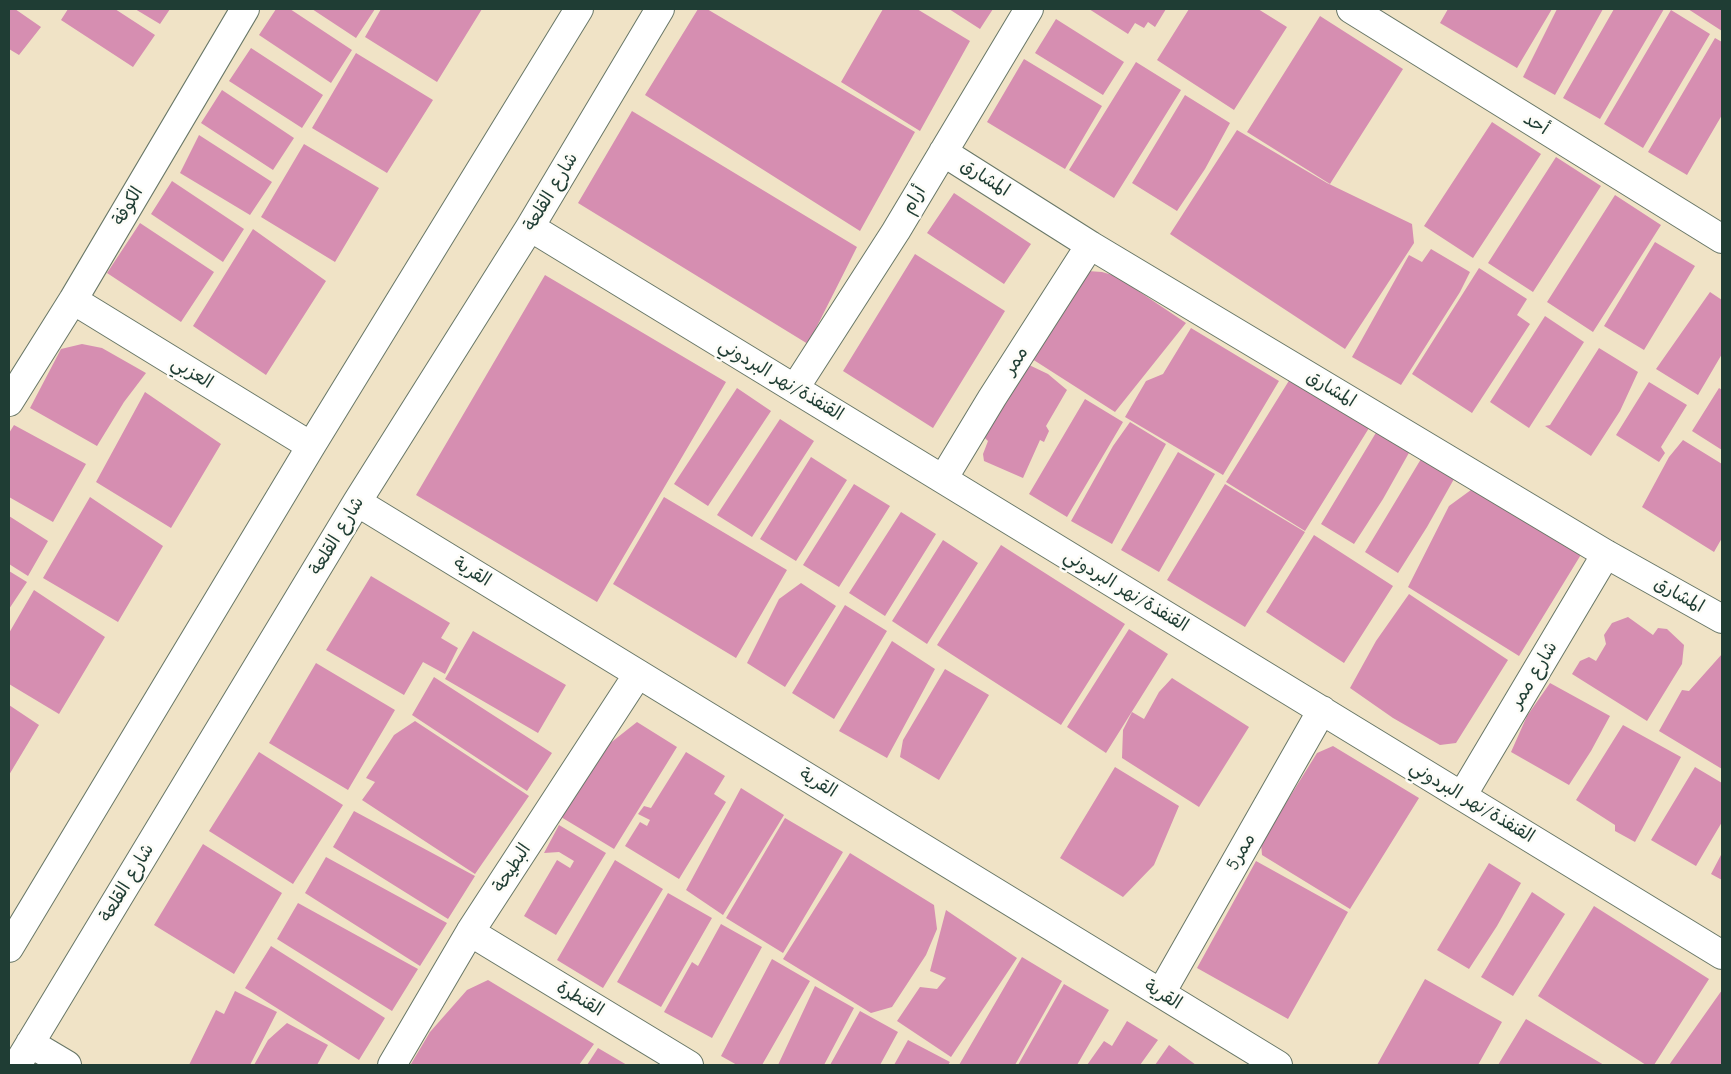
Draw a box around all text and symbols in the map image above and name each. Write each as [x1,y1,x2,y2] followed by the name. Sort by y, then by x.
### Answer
[1519,108,1553,140] street label: أحد
[519,149,583,235] street label: شارع القلعة
[956,155,1014,201] street label: المشارق
[897,182,931,218] street label: أرام
[108,183,148,229] street label: الكوفة
[715,334,847,426] street label: القنفذة/نهر البردوني
[999,343,1033,379] street label: ممر
[167,352,217,394] street label: العزبي
[1302,366,1360,412] street label: المشارق
[305,493,369,579] street label: شارع القلعة
[1060,545,1192,637] street label: القنفذة/نهر البردوني
[449,552,495,592] street label: القرية
[1650,572,1708,618] street label: المشارق
[1506,638,1562,712] street label: شارع ممر
[1406,756,1538,848] street label: القنفذة/نهر البردوني
[795,763,841,803] street label: القرية
[1222,830,1260,874] street label: ممر5
[95,840,159,926] street label: شارع القلعة
[488,840,536,896] street label: البطيحة
[1140,975,1186,1015] street label: القرية
[553,977,607,1021] street label: القنطرة

